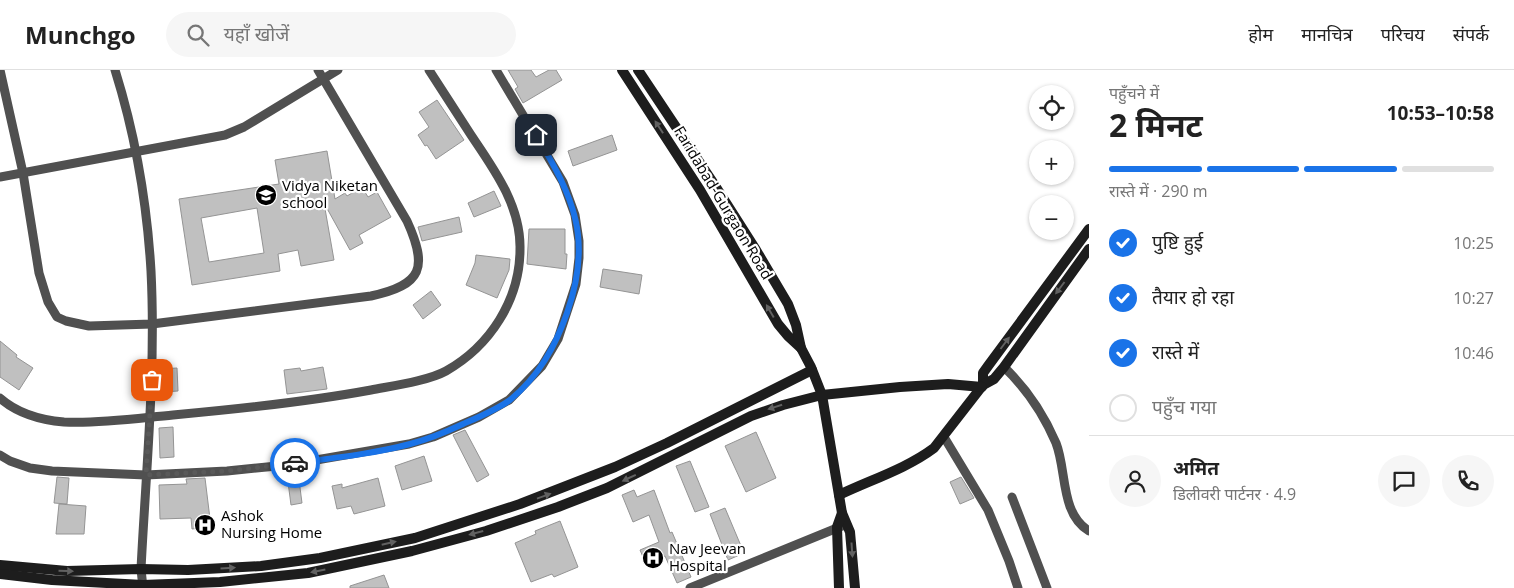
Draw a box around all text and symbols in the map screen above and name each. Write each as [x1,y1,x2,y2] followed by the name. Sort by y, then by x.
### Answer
[166,12,516,57] search box
[25,18,136,51] text: Munchgo
[184,21,212,49] icon: search
[224,21,289,47] text: यहाँ खोजें
[1248,22,1273,46] text: होम
[1301,22,1353,46] text: मानचित्र
[1381,22,1425,46] text: परिचय
[1453,22,1489,46] text: संपर्क
[1109,82,1159,104] text: पहुँचने में
[1029,85,1074,240] map controls
[1029,85,1074,130] button: locate
[1387,100,1494,126] text: 10:53–10:58
[1109,103,1203,146] text: 2 मिनट
[515,114,557,156] pin
[654,120,664,133] one-way arrow
[522,121,550,149] icon: home
[670,122,778,283] street label: Faridabad-Gurgaon Road
[1029,140,1074,185] button: +
[282,175,378,212] place label: Vidya Niketan school
[1109,180,1208,202] text: रास्ते में · 290 m
[254,183,278,207] school or university icon: Vidya Niketan school
[1029,195,1074,240] button: −
[1109,229,1137,257] icon: check
[1152,229,1203,255] text: पुष्टि हुई
[1453,232,1494,254] text: 10:25
[1054,281,1065,294] one-way arrow
[1109,284,1137,312] icon: check
[1152,284,1234,310] text: तैयार हो रहा
[1453,287,1494,309] text: 10:27
[765,304,774,317] one-way arrow
[999,337,1010,350] one-way arrow
[1109,339,1137,367] icon: check
[1152,339,1199,365] text: रास्ते में
[1453,342,1494,364] text: 10:46
[131,359,173,401] pin
[138,366,166,394] icon: bag
[1152,394,1217,420] text: पहुँच गया
[767,403,782,411] one-way arrow
[270,438,320,488] courier
[281,449,309,477] icon: car
[1109,455,1161,507] button: person
[1173,455,1219,481] text: अमित
[1378,455,1430,507] button: chat
[1442,455,1494,507] button: phone
[622,474,636,482] one-way arrow
[1173,483,1296,505] text: डिलीवरी पार्टनर · 4.9
[537,492,552,500] one-way arrow
[221,505,322,542] place label: Ashok Nursing Home
[193,513,217,537] hospital icon: Ashok Nursing Home
[469,530,484,538] one-way arrow
[669,538,746,575] place label: Nav Jeevan Hospital
[381,539,396,547] one-way arrow
[848,542,856,558] one-way arrow
[641,546,665,570] hospital icon: Nav Jeevan Hospital
[221,563,237,571] one-way arrow
[58,567,74,575] one-way arrow
[311,567,326,575] one-way arrow

